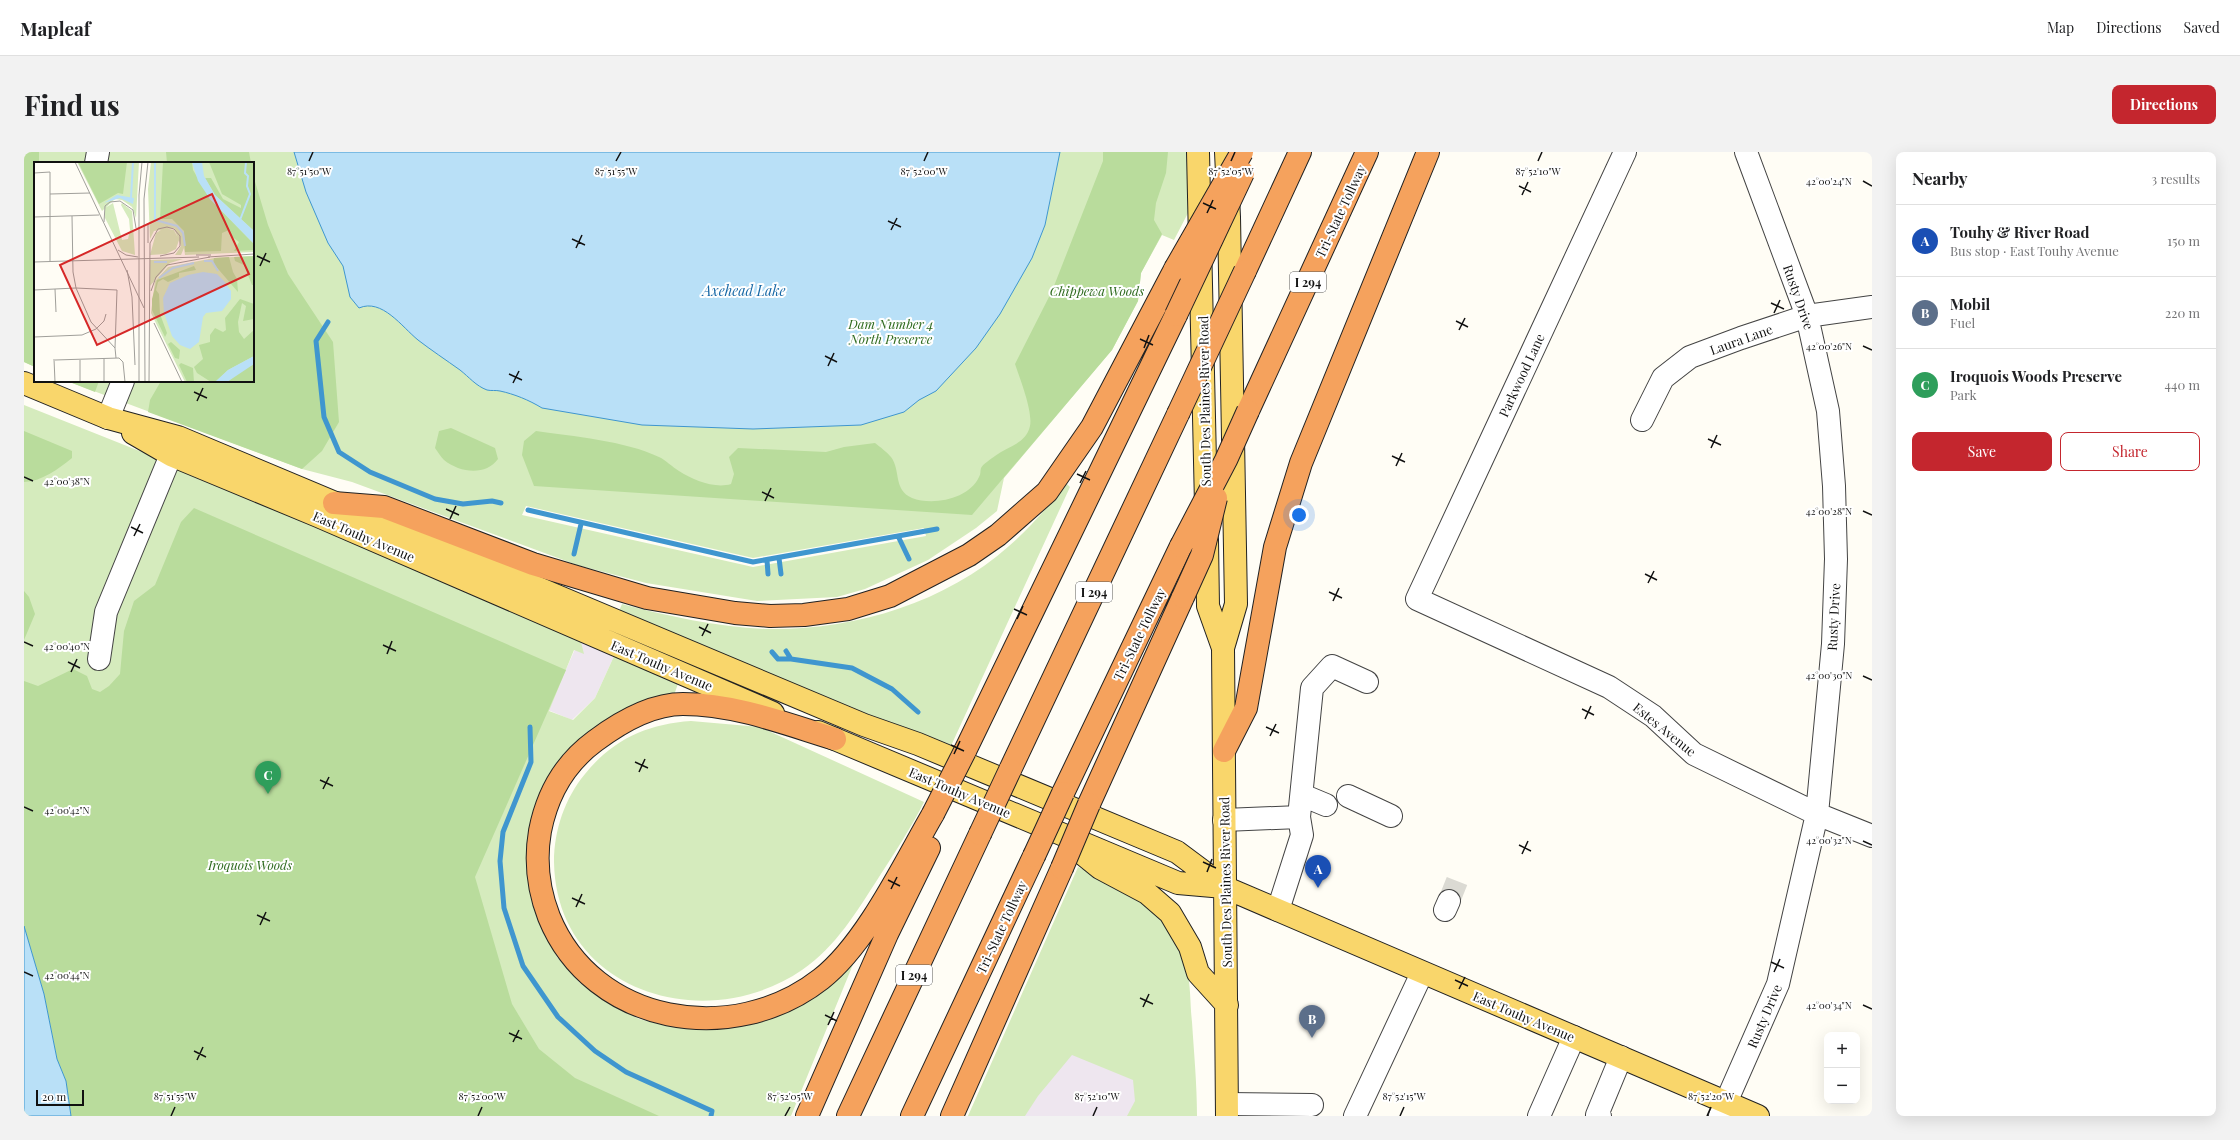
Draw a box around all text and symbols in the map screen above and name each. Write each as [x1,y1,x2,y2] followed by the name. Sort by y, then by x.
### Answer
[20,15,91,41] text: Mapleaf
[2047,18,2074,37] text: Map
[2096,18,2162,37] text: Directions
[2184,18,2220,37] text: Saved
[2112,85,2216,124] button: Directions
[24,86,120,123] text: Find us
[1311,161,1369,260] street label: Tri-State Tollway
[34,162,254,382] inset map
[287,164,332,178] text: 87°51'50"W
[595,164,638,178] text: 87°51'55"W
[900,164,948,178] text: 87°52'00"W
[1208,164,1255,178] text: 87°52'05"W
[1516,164,1561,178] text: 87°52'10"W
[1912,167,1967,189] text: Nearby
[2151,170,2200,187] text: 3 results
[1806,174,1852,188] text: 42°00'24"N
[1950,222,2089,242] text: Touhy & River Road
[1921,232,1929,249] text: A
[2167,232,2200,249] text: 150 m
[1950,242,2119,259] text: Bus stop · East Touhy Avenue
[1780,262,1818,332] street label: Rusty Drive
[1290,272,1326,292] road number: I 294
[701,281,785,300] water label: Axehead Lake
[1050,282,1144,299] park label: Chippewa Woods
[1950,294,1990,314] text: Mobil
[1921,304,1929,321] text: B
[2165,304,2200,321] text: 220 m
[1950,314,1975,331] text: Fuel
[847,315,934,347] park label: Dam Number 4 North Preserve
[1194,315,1214,486] street label: South Des Plaines River Road
[1707,320,1775,358] street label: Laura Lane
[1494,330,1548,419] street label: Parkwood Lane
[1806,339,1852,353] text: 42°00'26"N
[1950,366,2122,386] text: Iroquois Woods Preserve
[1920,376,1930,393] text: C
[2165,376,2200,393] text: 440 m
[1950,386,1977,403] text: Park
[1912,432,2052,471] button: Save
[2060,432,2200,471] button: Share
[44,474,90,488] text: 42°00'38"N
[1806,504,1852,518] text: 42°00'28"N
[1289,505,1309,525] your location
[310,507,418,565] street label: East Touhy Avenue
[1076,582,1112,602] road number: I 294
[1823,582,1843,651] street label: Rusty Drive
[1109,584,1169,683] street label: Tri-State Tollway
[608,636,716,694] street label: East Touhy Avenue
[44,639,90,653] text: 42°00'40"N
[1806,668,1852,682] text: 42°00'30"N
[1630,698,1700,760] street label: Estes Avenue
[255,761,281,794] pin: C
[906,763,1014,821] street label: East Touhy Avenue
[1215,796,1235,967] street label: South Des Plaines River Road
[44,803,90,817] text: 42°00'42"N
[1806,833,1852,847] text: 42°00'32"N
[1305,855,1331,888] pin: A
[207,856,292,873] park label: Iroquois Woods
[972,877,1030,976] street label: Tri-State Tollway
[896,965,932,985] road number: I 294
[44,968,90,982] text: 42°00'44"N
[1743,981,1785,1050] street label: Rusty Drive
[1470,987,1578,1045] street label: East Touhy Avenue
[1806,998,1852,1012] text: 42°00'34"N
[1299,1005,1325,1038] pin: B
[1824,1032,1860,1104] map controls
[1824,1032,1860,1068] button: +
[1824,1068,1860,1104] button: −
[36,1088,84,1107] scale bar
[42,1089,66,1104] text: 20 m
[154,1089,197,1103] text: 87°51'55"W
[458,1089,506,1103] text: 87°52'00"W
[767,1089,814,1103] text: 87°52'05"W
[1075,1089,1120,1103] text: 87°52'10"W
[1382,1089,1426,1103] text: 87°52'15"W
[1688,1089,1735,1103] text: 87°52'20"W

